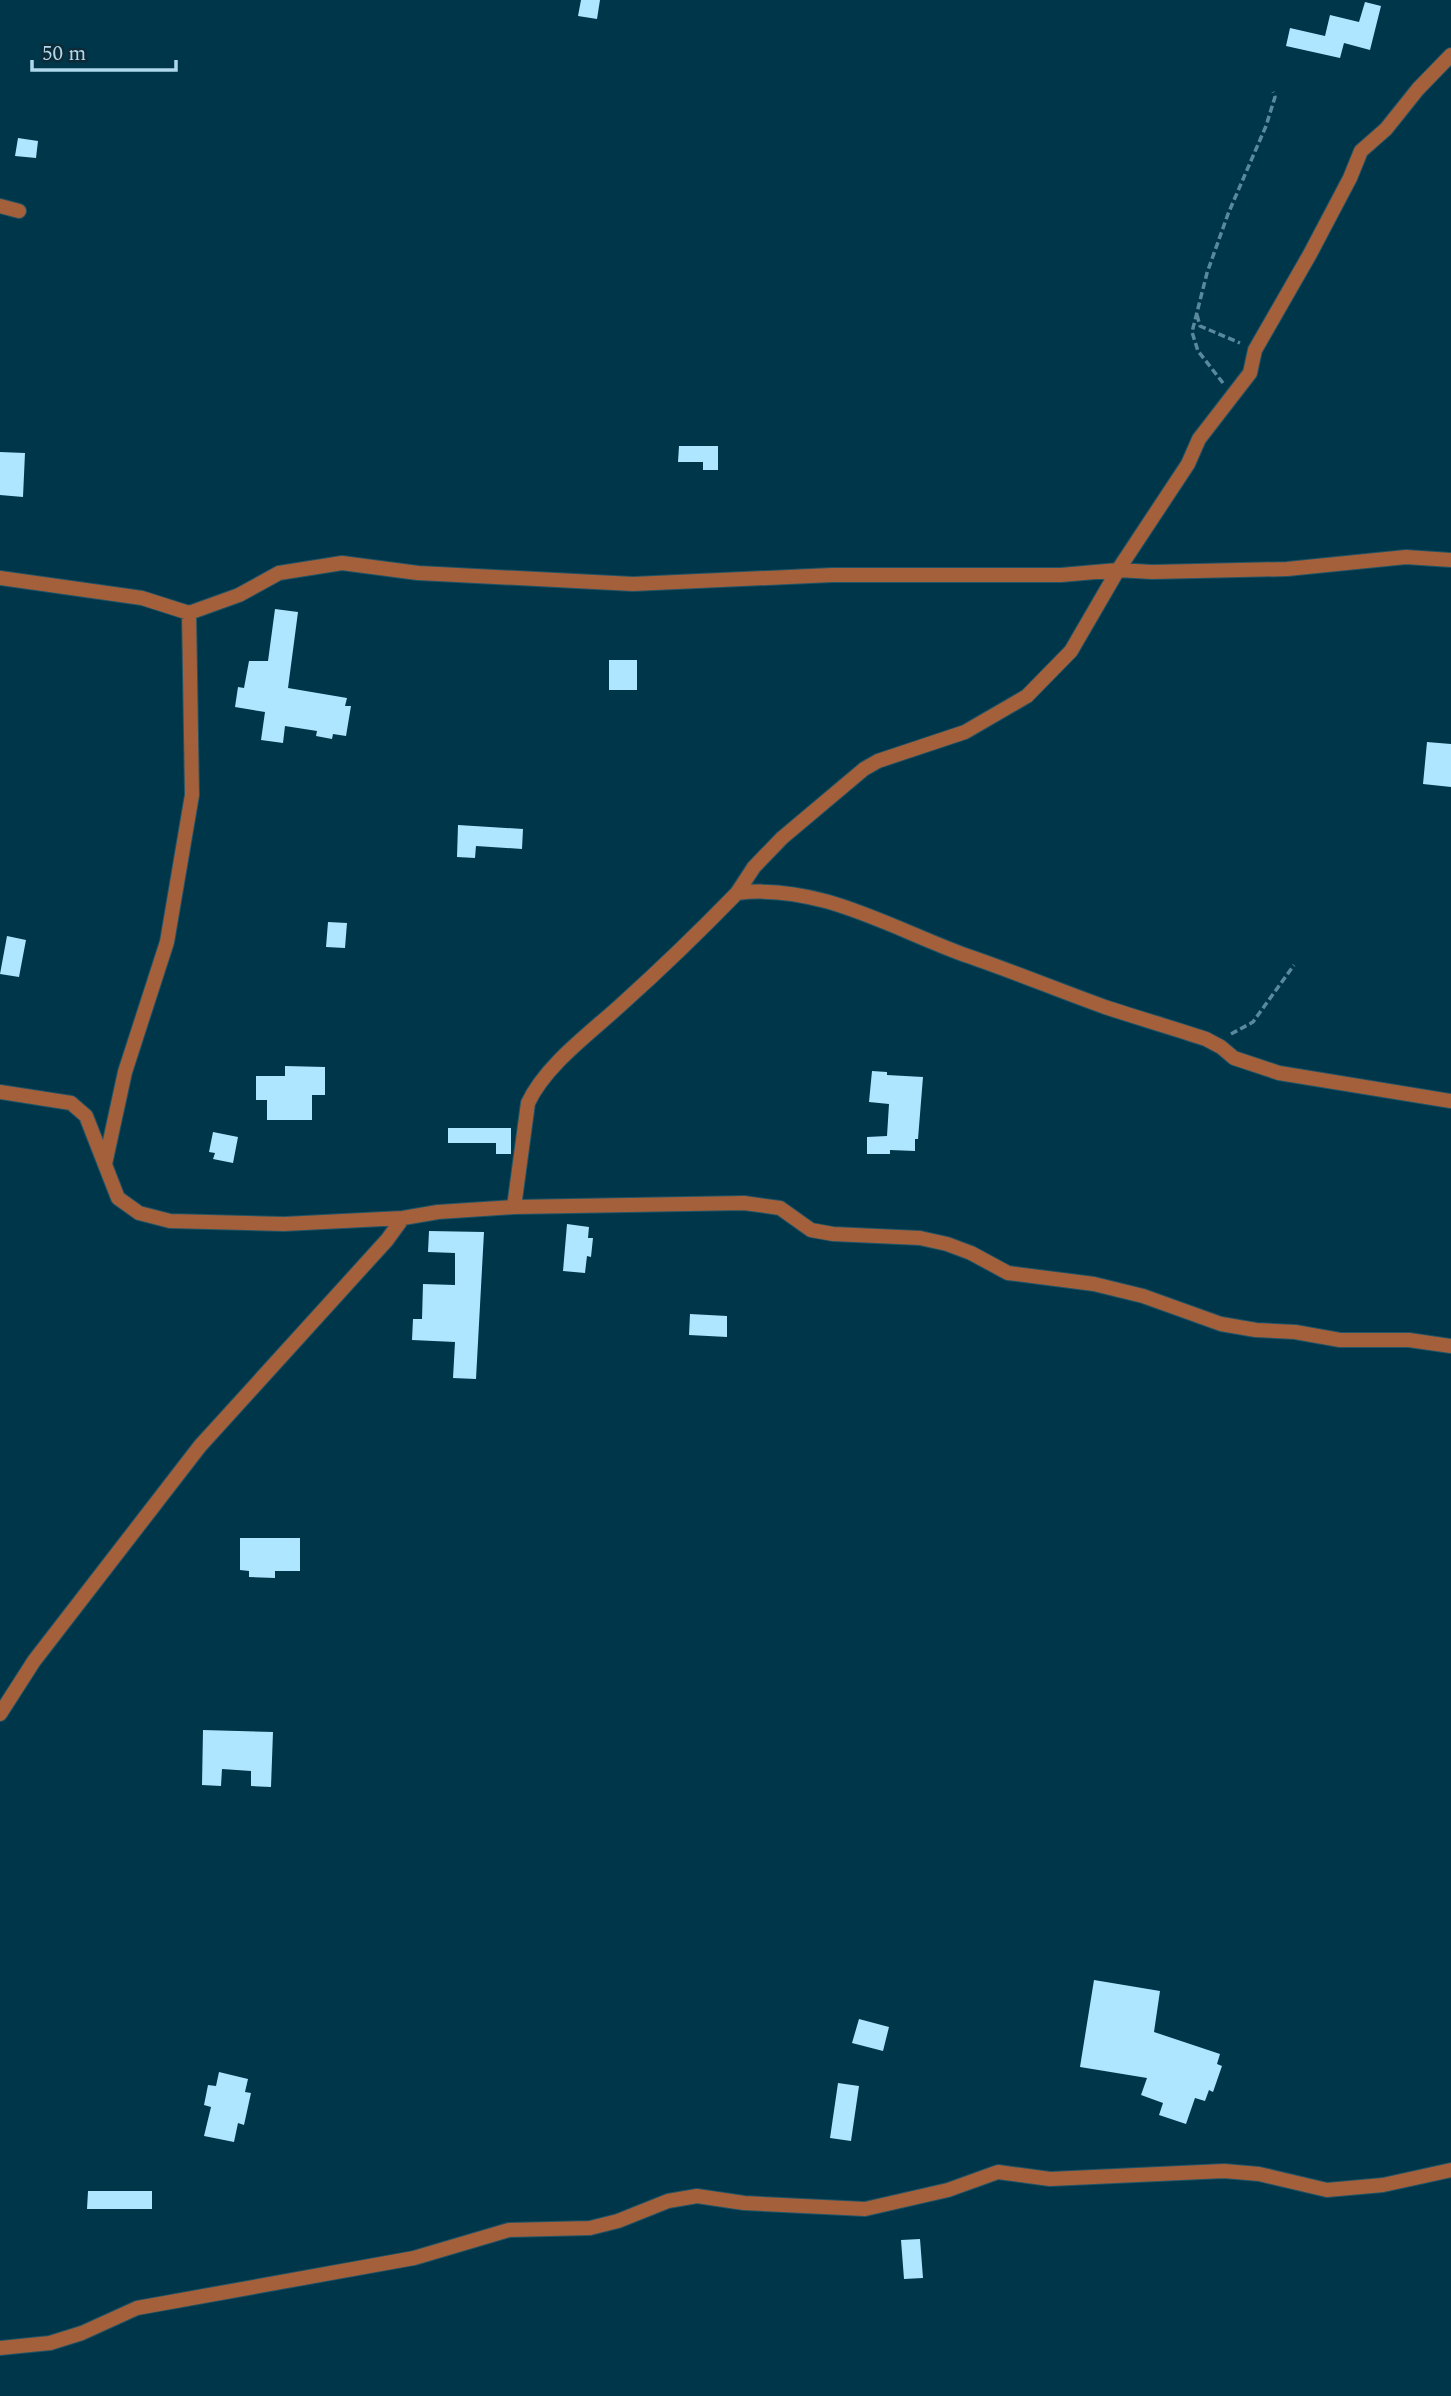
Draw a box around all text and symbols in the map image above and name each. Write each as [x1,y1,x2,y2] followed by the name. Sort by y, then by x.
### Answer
[32,28,175,72] scale bar
[42,38,86,70] text: 50 m

